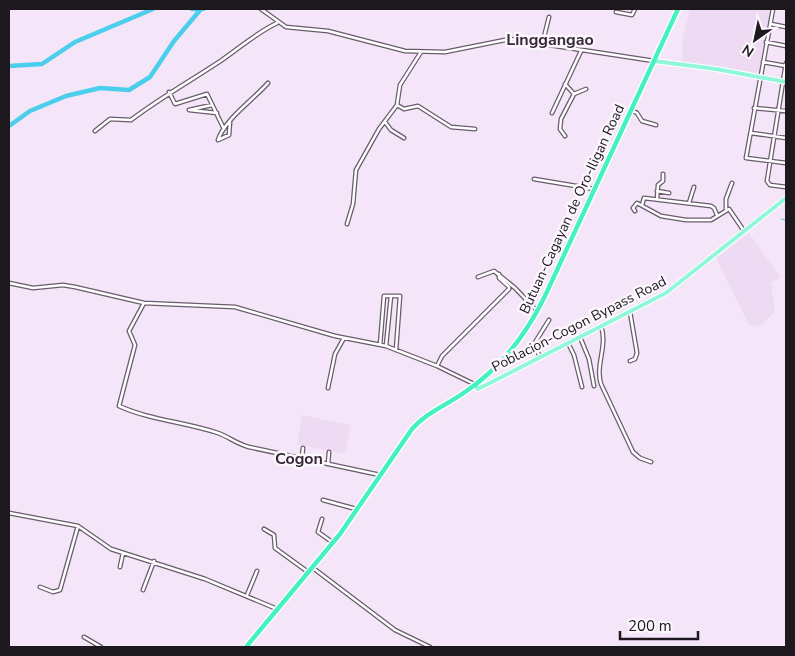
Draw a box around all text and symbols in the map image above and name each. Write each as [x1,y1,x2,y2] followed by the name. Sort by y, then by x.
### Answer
[730,15,780,65] north arrow
[506,29,594,51] district label: Linggangao
[739,40,758,61] text: N
[515,101,629,317] street label: Butuan-Cagayan de Oro-Iligan Road
[488,272,670,376] street label: Poblacion-Cogon Bypass Road
[275,448,323,470] district label: Cogon
[620,608,698,640] scale bar
[628,616,672,636] text: 200 m

